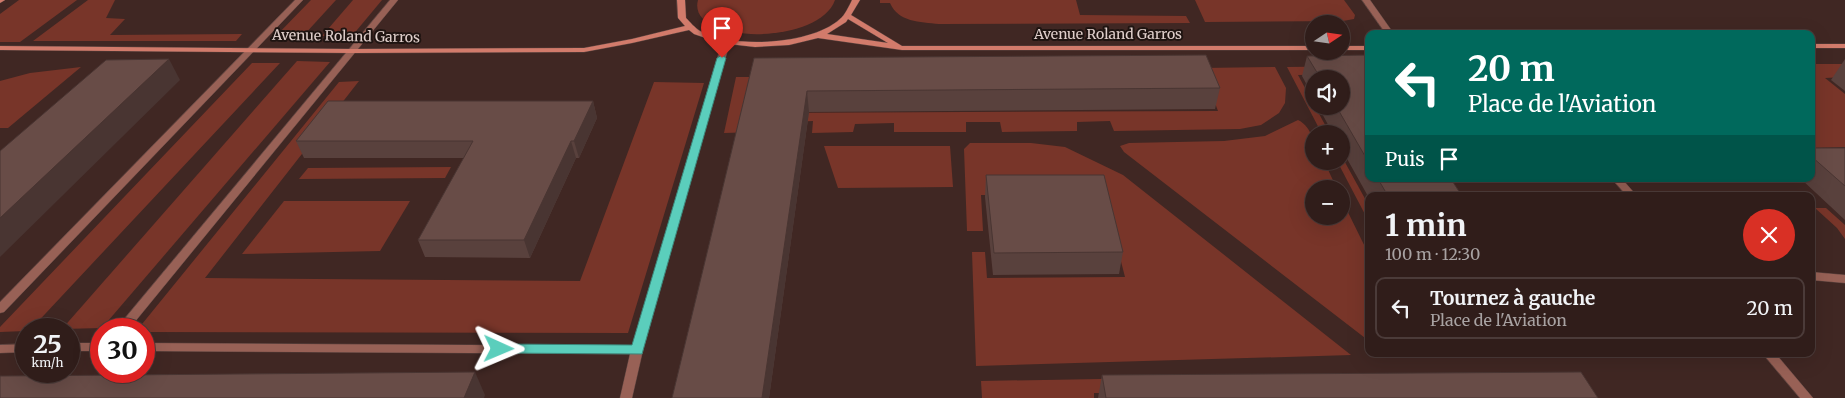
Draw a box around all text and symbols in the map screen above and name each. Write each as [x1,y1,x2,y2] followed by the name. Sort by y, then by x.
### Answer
[701,7,743,58] pin
[708,14,736,42] icon: arrive
[1305,15,1350,60] north arrow
[1305,15,1350,225] map controls
[1033,25,1182,43] street label: Avenue Roland Garros
[271,26,420,46] street label: Avenue Roland Garros
[1468,47,1555,91] text: 20 m
[1385,50,1450,115] icon: left
[1305,70,1350,115] button: sound
[1468,90,1656,118] text: Place de l'Aviation
[1305,125,1350,170] button: +
[1435,145,1463,173] icon: arrive
[1385,147,1425,171] text: Puis
[1305,180,1350,225] button: −
[1385,206,1467,244] text: 1 min
[1743,209,1795,261] button: close
[1385,244,1480,264] text: 100 m · 12:30
[1430,286,1595,310] text: Tournez à gauche
[1387,294,1415,322] icon: left
[1746,296,1793,320] text: 20 m
[1430,310,1567,330] text: Place de l'Aviation
[90,318,155,383] speed limit sign: 30
[472,322,524,374] position arrow
[33,328,62,360] text: 25
[32,355,63,370] text: km/h

